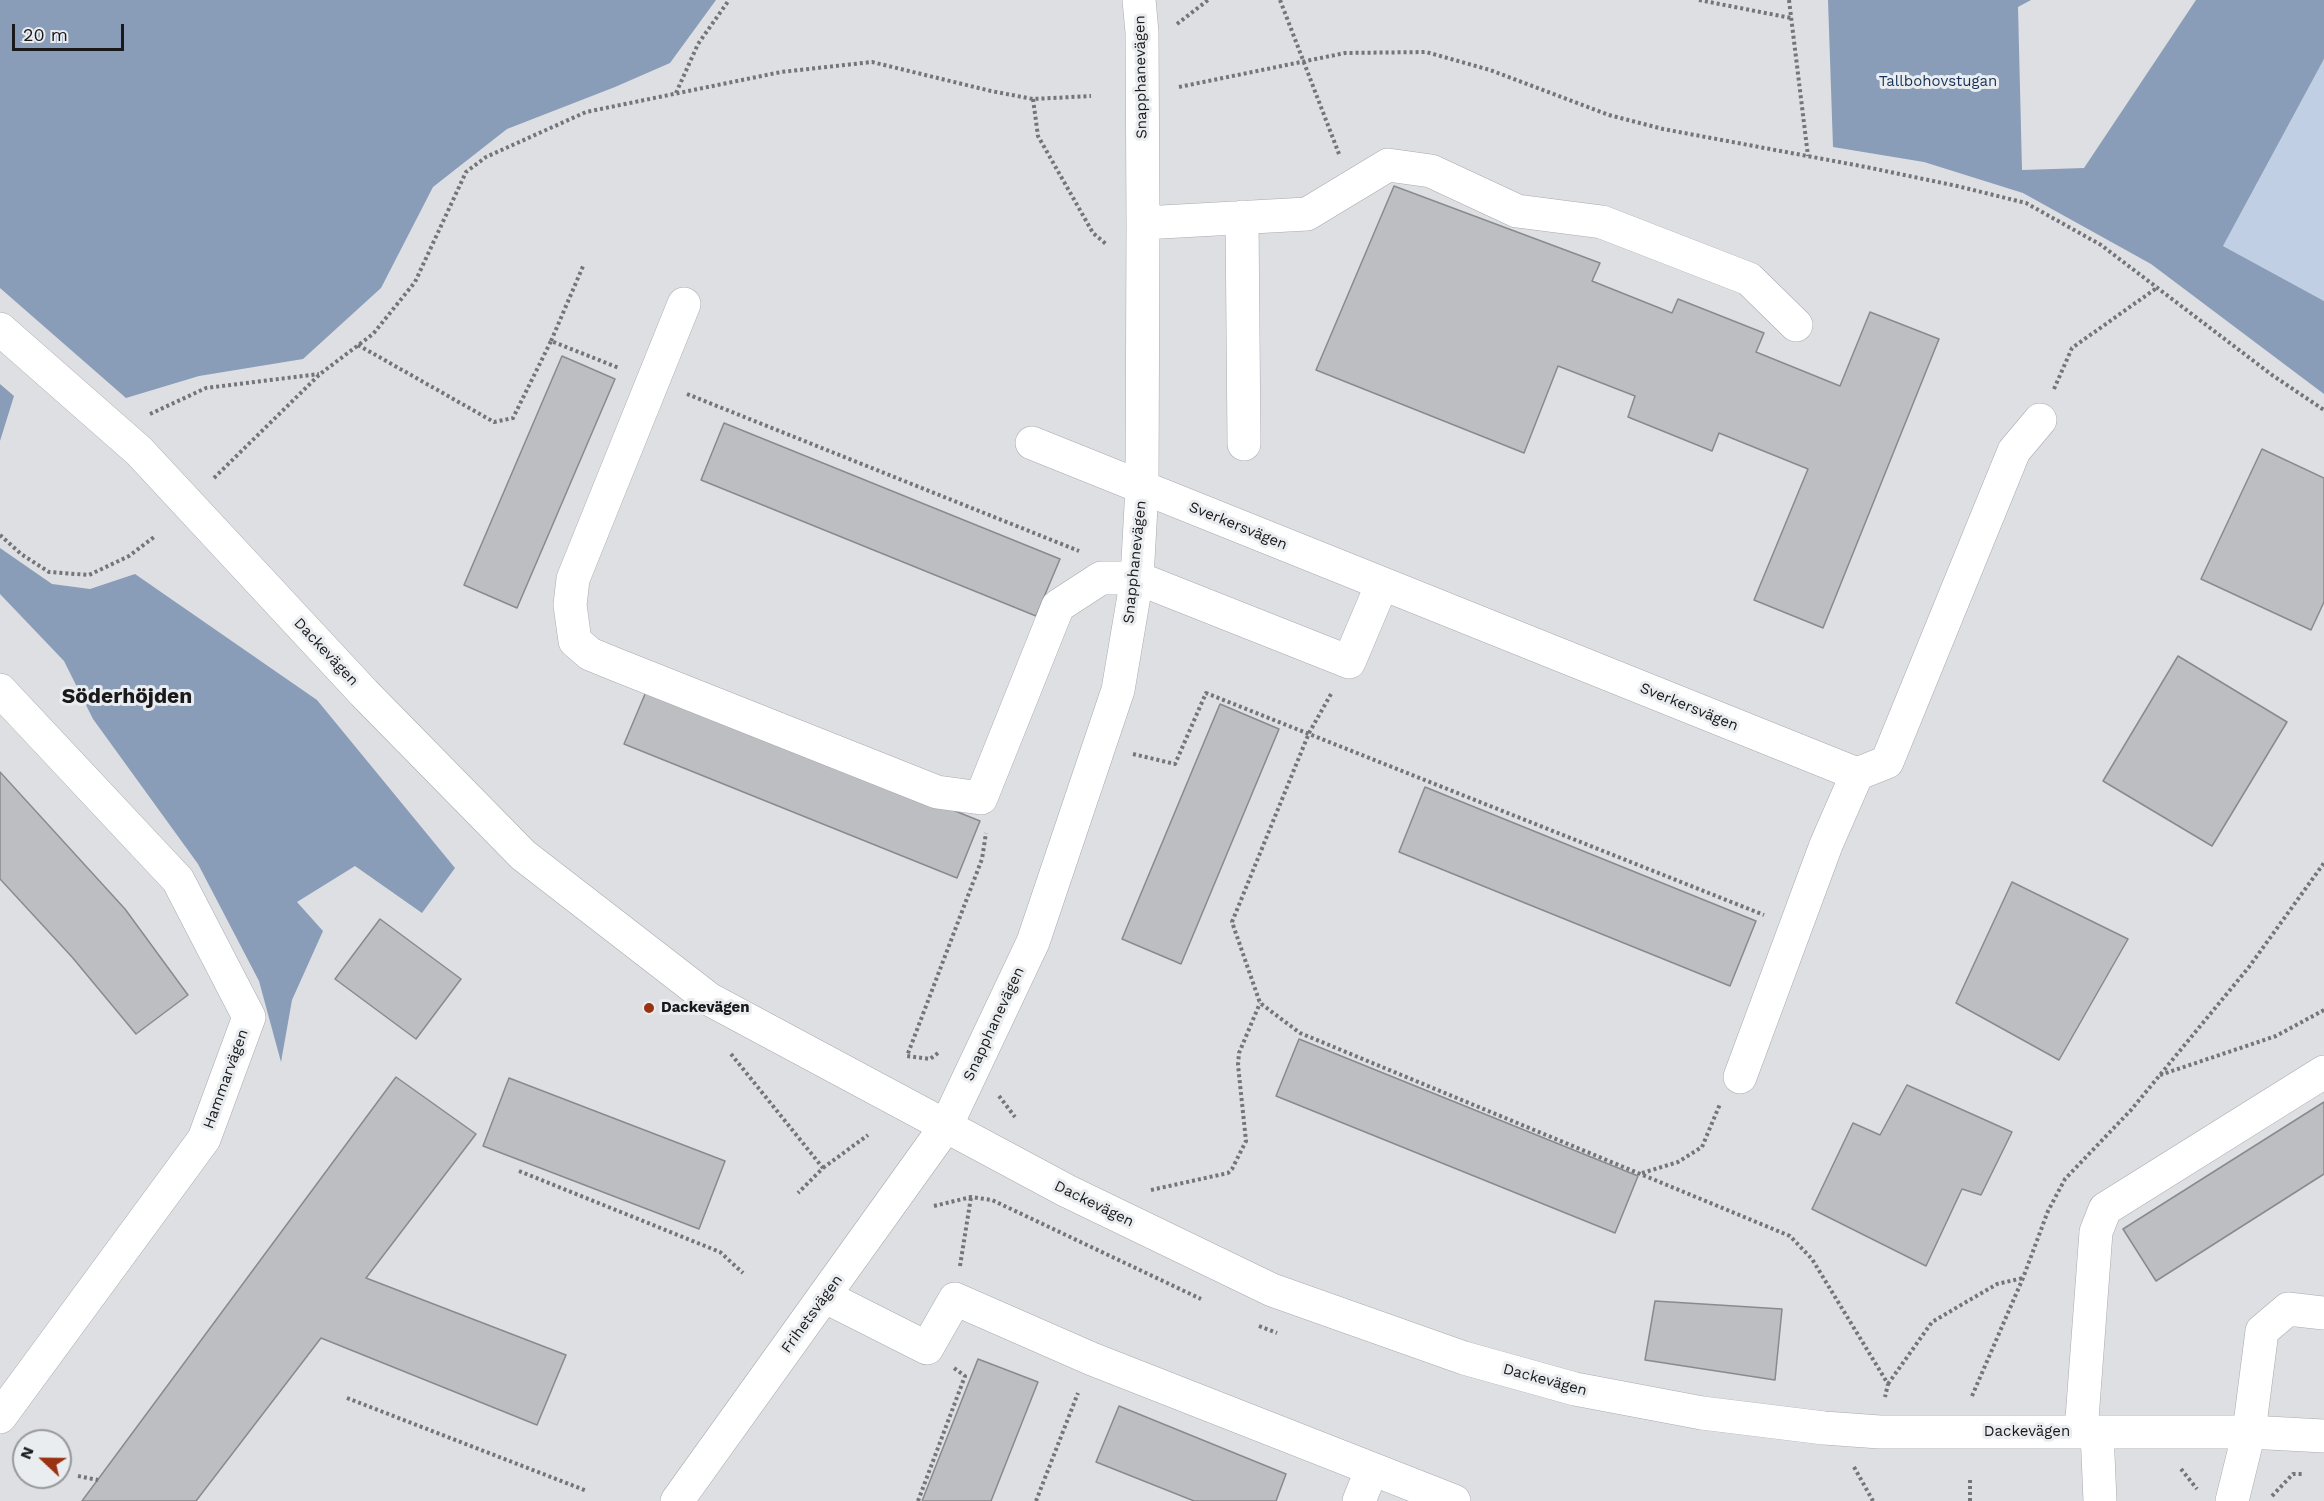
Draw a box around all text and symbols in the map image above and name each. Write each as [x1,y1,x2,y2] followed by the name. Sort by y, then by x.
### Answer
[15,12,128,50] scale bar
[1131,15,1151,139] street label: Snapphanevägen
[23,24,68,45] text: 20 m
[1879,73,1997,91] park label: Tallbohovstugan
[1186,498,1290,554] street label: Sverkersvägen
[1120,500,1150,624] street label: Snapphanevägen
[290,614,362,690] street label: Dackevägen
[1637,679,1741,735] street label: Sverkersvägen
[62,684,192,710] district label: Söderhöjden
[960,964,1028,1084] street label: Snapphanevägen
[661,999,750,1017] place label: Dackevägen
[642,1001,656,1015] marker: Dackevägen
[200,1027,252,1131] street label: Hammarvägen
[1051,1177,1137,1231] street label: Dackevägen
[778,1271,846,1357] street label: Frihetsvägen
[1501,1360,1589,1400] street label: Dackevägen
[1984,1423,2070,1441] street label: Dackevägen
[12,1429,72,1489] north arrow
[16,1444,38,1462] text: N

